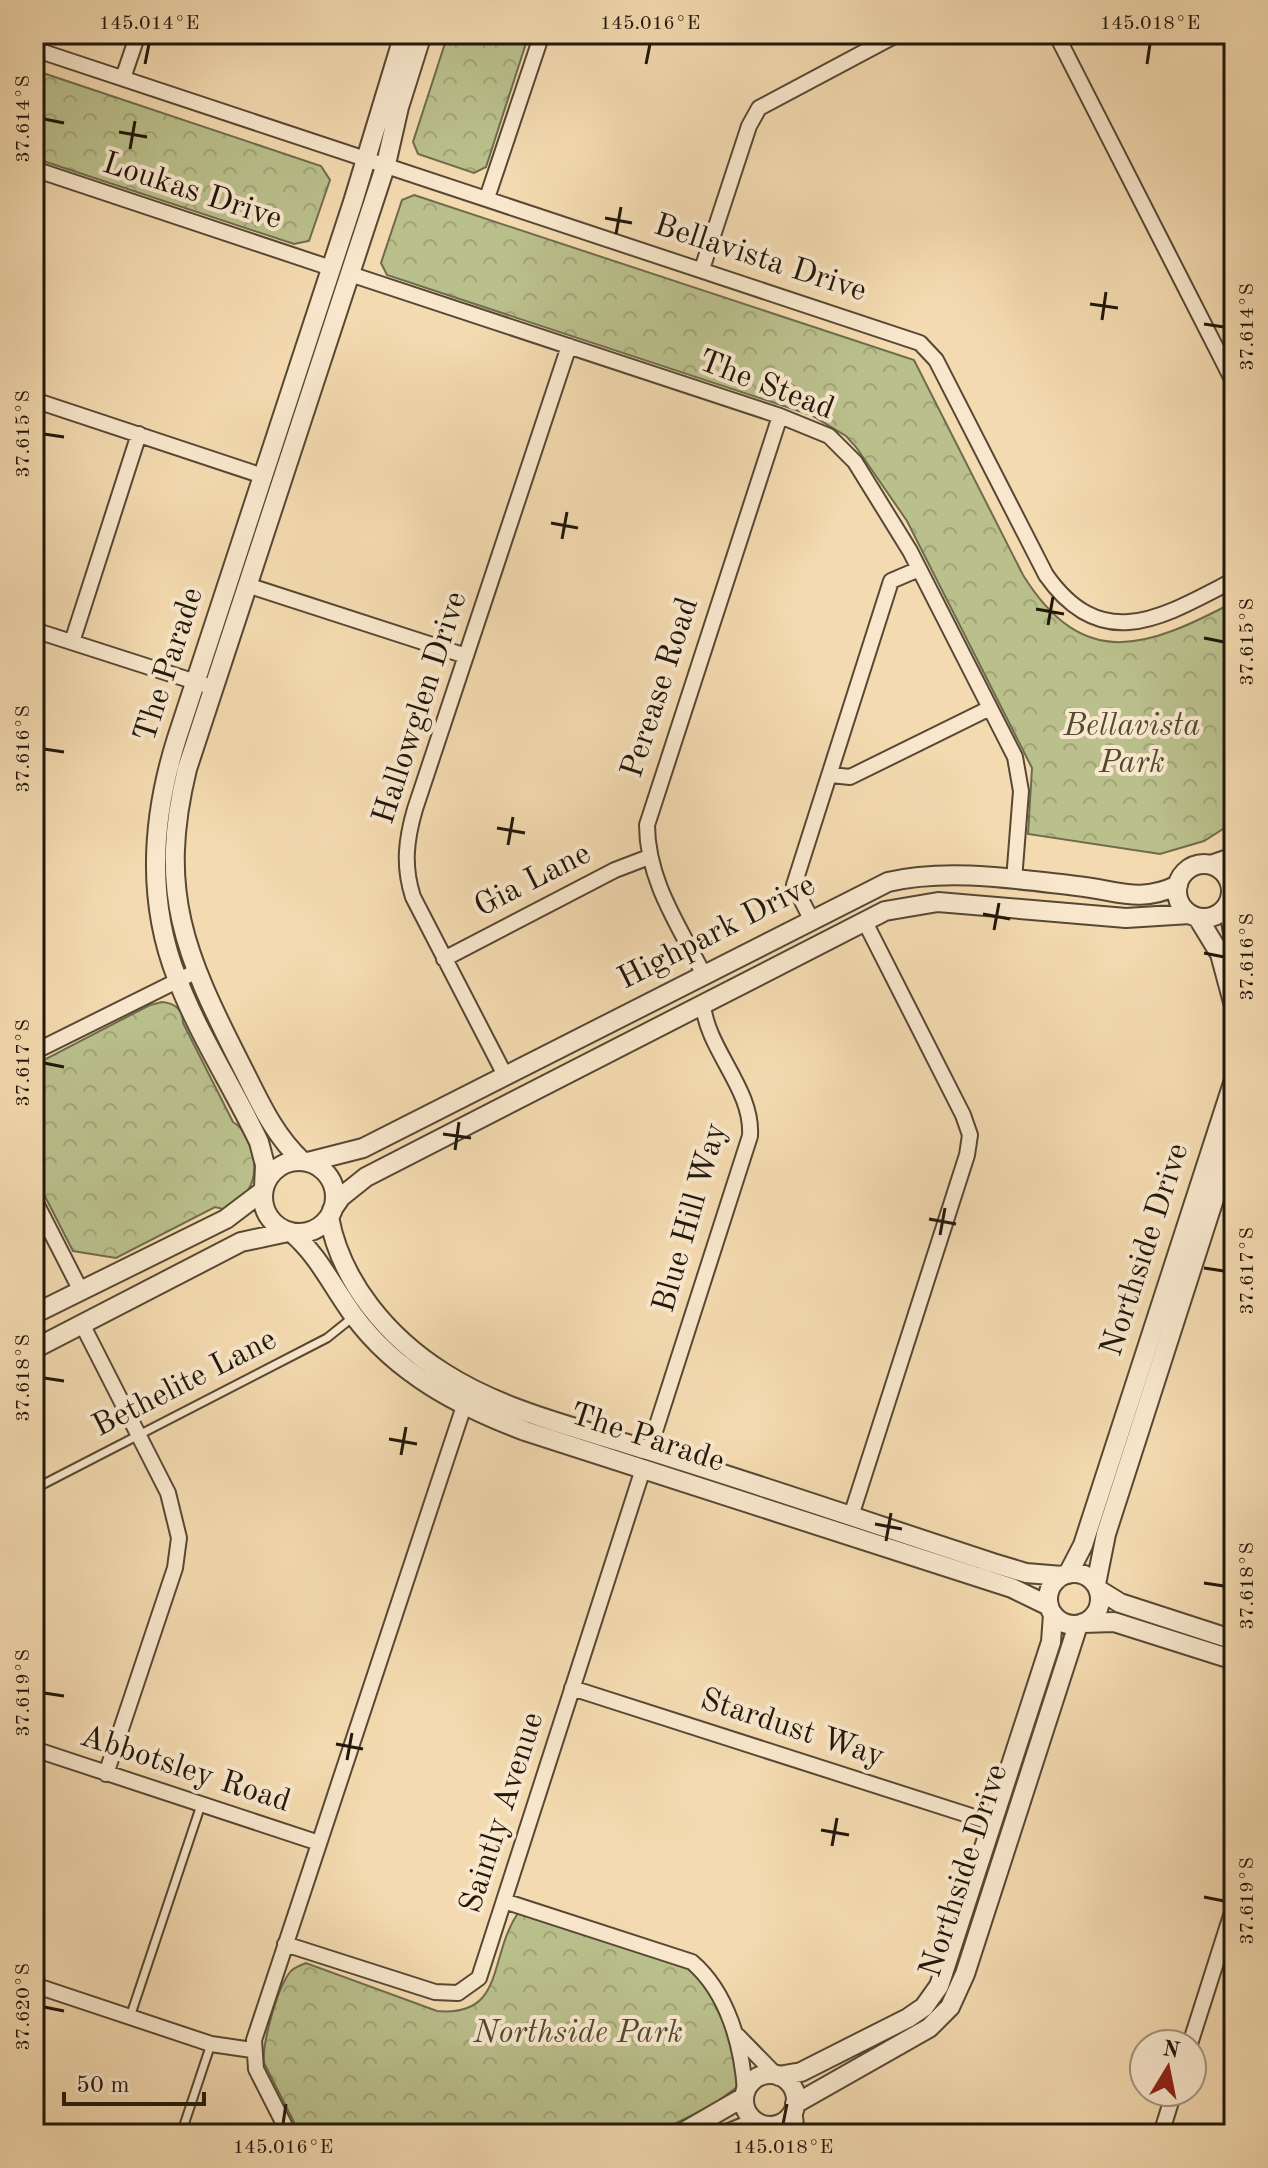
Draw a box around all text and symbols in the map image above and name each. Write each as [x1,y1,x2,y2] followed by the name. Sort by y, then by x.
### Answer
[99,14,199,34] text: 145.014°E
[600,14,700,34] text: 145.016°E
[1100,14,1200,34] text: 145.018°E
[14,75,34,163] text: 37.614°S
[98,148,286,236] street label: Loukas Drive
[650,210,870,308] street label: Bellavista Drive
[1238,283,1258,371] text: 37.614°S
[694,346,838,426] street label: The Stead
[14,390,34,478] text: 37.615°S
[130,584,210,746] street label: The Parade
[368,588,474,828] street label: Hallowglen Drive
[617,594,705,782] street label: Perease Road
[1238,598,1258,686] text: 37.615°S
[14,705,34,793] text: 37.616°S
[1063,711,1200,780] park label: Bellavista Park
[470,838,596,924] street label: Gia Lane
[613,870,821,996] street label: Highpark Drive
[1238,913,1258,1001] text: 37.616°S
[14,1019,34,1107] text: 37.617°S
[649,1120,733,1316] street label: Blue Hill Way
[1096,1139,1196,1361] street label: Northside Drive
[1238,1227,1258,1315] text: 37.617°S
[88,1324,282,1444] street label: Bethelite Lane
[14,1334,34,1422] text: 37.618°S
[566,1399,728,1479] street label: The Parade
[1238,1542,1258,1630] text: 37.618°S
[14,1649,34,1737] text: 37.619°S
[696,1684,888,1774] street label: Stardust Way
[455,1709,551,1917] street label: Saintly Avenue
[76,1721,294,1819] street label: Abbotsley Road
[915,1760,1015,1982] street label: Northside Drive
[1238,1857,1258,1945] text: 37.619°S
[14,1963,34,2051] text: 37.620°S
[472,2018,683,2050] park label: Northside Park
[1128,2028,1208,2108] north arrow
[1161,2038,1181,2063] text: N
[64,2056,204,2106] scale bar
[76,2074,130,2098] text: 50 m
[233,2138,333,2158] text: 145.016°E
[733,2138,833,2158] text: 145.018°E

